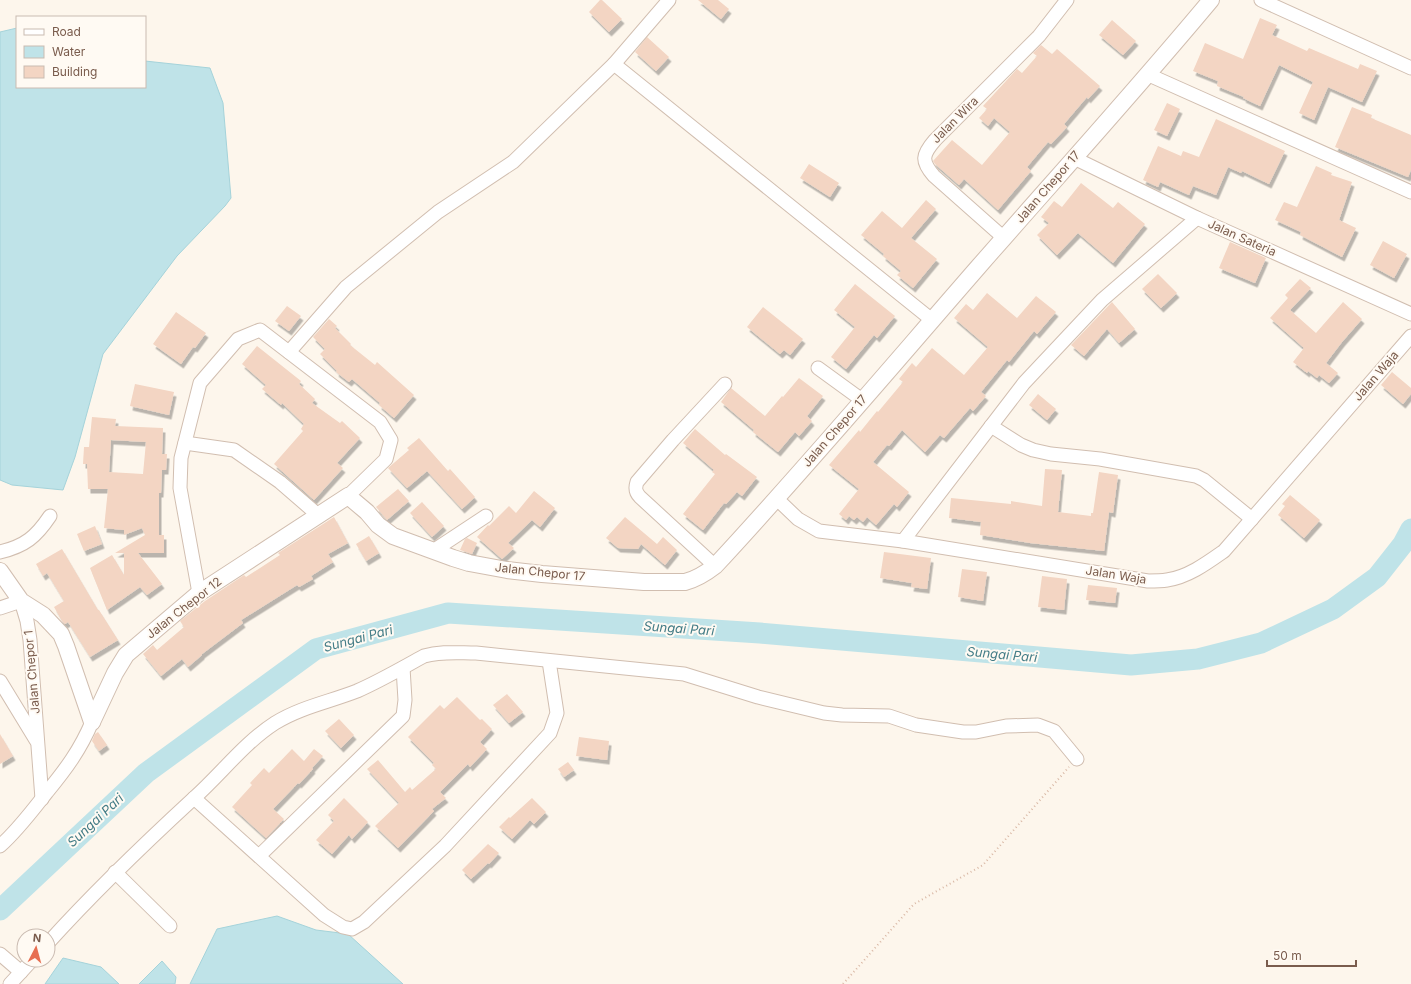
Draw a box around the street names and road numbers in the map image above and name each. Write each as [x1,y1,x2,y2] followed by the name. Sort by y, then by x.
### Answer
[928,93,981,146] street label: Jalan Wira
[1012,147,1083,226] street label: Jalan Chepor 17
[1206,216,1279,259] street label: Jalan Sateria
[1350,348,1401,404] street label: Jalan Waja
[799,391,870,470] street label: Jalan Chepor 17
[494,559,586,584] street label: Jalan Chepor 17
[1085,562,1148,587] street label: Jalan Waja
[143,574,224,642] street label: Jalan Chepor 12
[20,630,43,714] street label: Jalan Chepor 1

